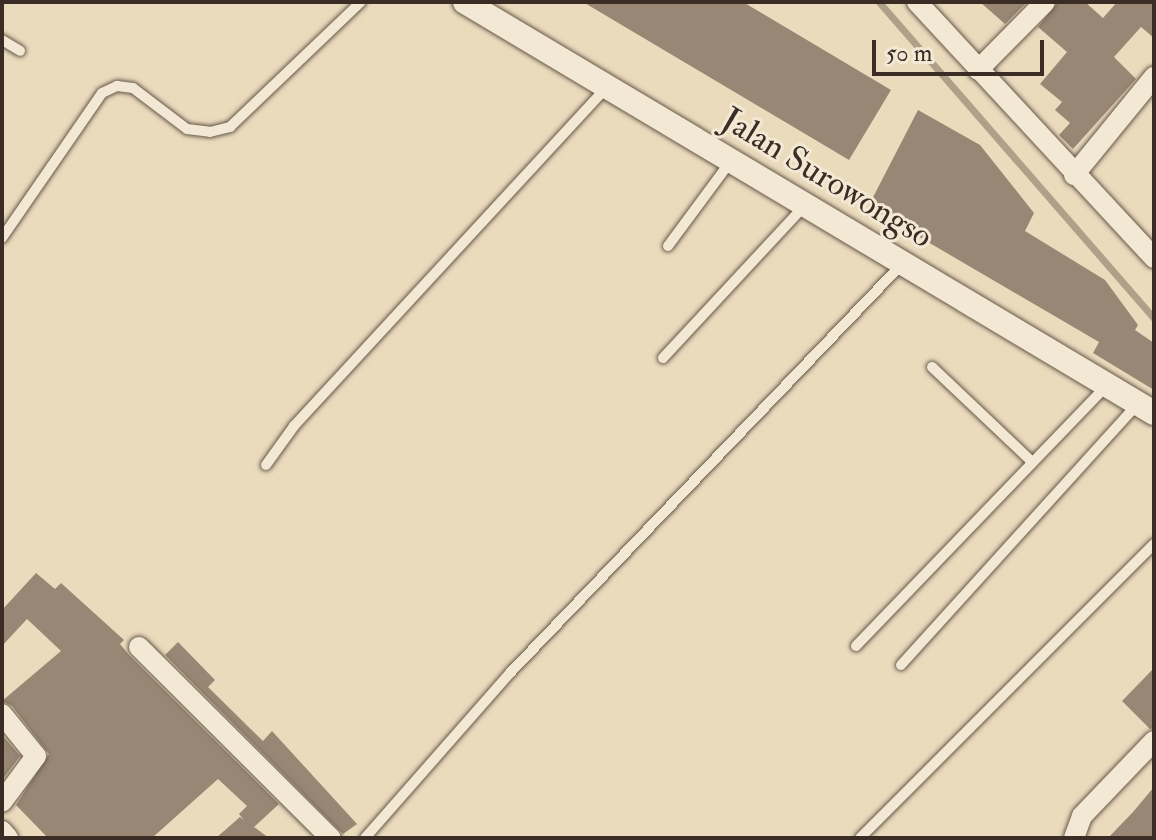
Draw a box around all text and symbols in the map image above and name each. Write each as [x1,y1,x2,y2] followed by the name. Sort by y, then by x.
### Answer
[876,24,1048,74] scale bar
[886,38,932,69] text: 50 m
[714,99,940,257] street label: Jalan Surowongso

